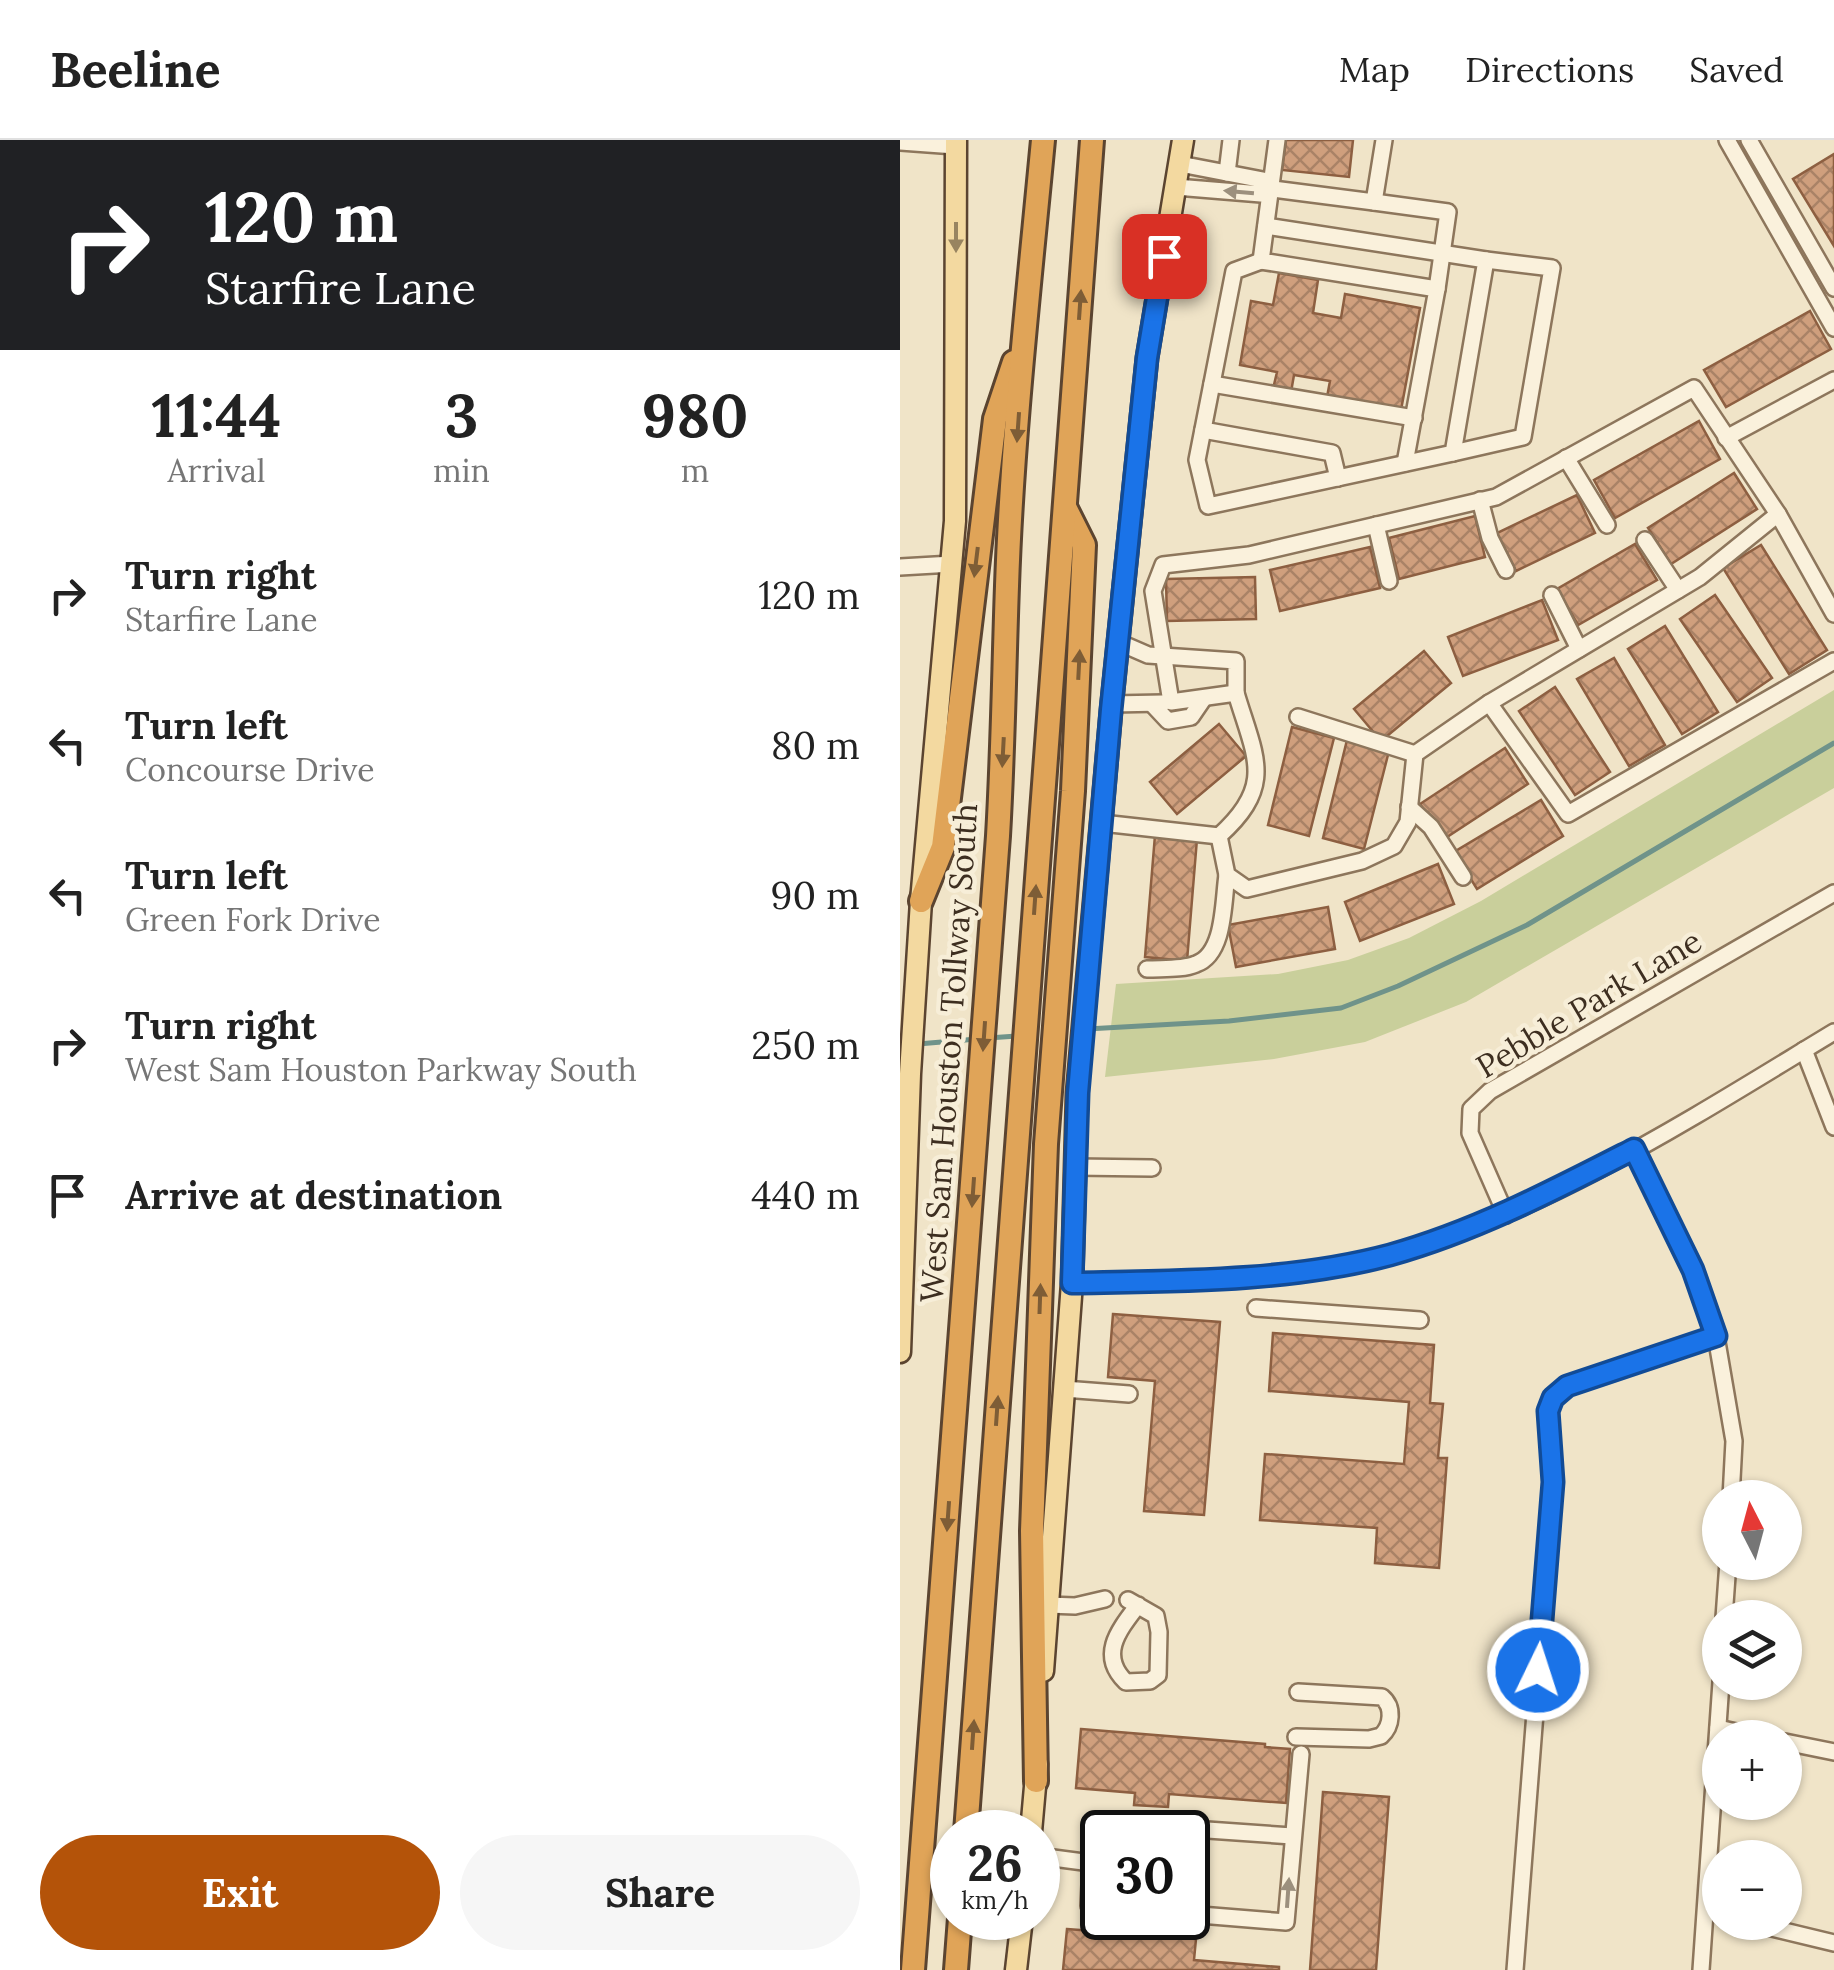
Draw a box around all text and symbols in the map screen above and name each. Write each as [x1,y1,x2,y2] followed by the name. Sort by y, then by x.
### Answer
[50,39,221,100] text: Beeline
[1339,47,1410,92] text: Map
[1465,47,1634,92] text: Directions
[1689,47,1784,92] text: Saved
[205,172,398,261] text: 120 m
[40,180,170,310] icon: right
[1223,183,1254,199] one-way arrow
[1122,214,1207,299] pin
[948,222,964,254] one-way arrow
[1137,229,1192,284] icon: arrive
[205,259,476,316] text: Starfire Lane
[1072,289,1088,321] one-way arrow
[151,377,281,453] text: 11:44
[445,377,478,453] text: 3
[641,377,749,453] text: 980
[1010,412,1026,444] one-way arrow
[168,450,265,491] text: Arrival
[433,450,490,491] text: min
[681,450,709,491] text: m
[968,546,984,578] one-way arrow
[125,551,316,599] text: Turn right
[40,568,95,623] icon: right
[758,571,860,619] text: 120 m
[125,599,318,640] text: Starfire Lane
[1071,648,1087,680] one-way arrow
[125,701,288,749] text: Turn left
[40,718,95,773] icon: left
[771,721,860,769] text: 80 m
[995,736,1011,768] one-way arrow
[125,749,375,790] text: Concourse Drive
[911,802,986,1304] street label: West Sam Houston Tollway South
[125,851,288,899] text: Turn left
[40,868,95,923] icon: left
[770,871,860,919] text: 90 m
[1028,883,1044,915] one-way arrow
[125,899,381,940] text: Green Fork Drive
[1469,920,1709,1087] street label: Pebble Park Lane
[125,1001,316,1049] text: Turn right
[40,1018,95,1073] icon: right
[976,1020,992,1052] one-way arrow
[751,1021,860,1069] text: 250 m
[125,1049,637,1090] text: West Sam Houston Parkway South
[40,1168,95,1223] icon: arrive
[125,1171,502,1219] text: Arrive at destination
[751,1171,860,1219] text: 440 m
[964,1176,980,1208] one-way arrow
[1033,1282,1049,1314] one-way arrow
[990,1395,1006,1427] one-way arrow
[1702,1480,1802,1580] north arrow
[1702,1480,1802,1940] map controls
[940,1500,956,1532] one-way arrow
[1702,1600,1802,1700] button: layers
[1486,1618,1590,1722] position arrow
[965,1719,981,1751] one-way arrow
[1702,1720,1802,1820] button: +
[1080,1810,1210,1940] speed limit sign: 30
[967,1831,1023,1895] text: 26
[40,1835,440,1950] button: Exit
[460,1835,860,1950] button: Share
[1702,1840,1802,1940] button: −
[1280,1877,1296,1909] one-way arrow
[961,1884,1029,1916] text: km/h

